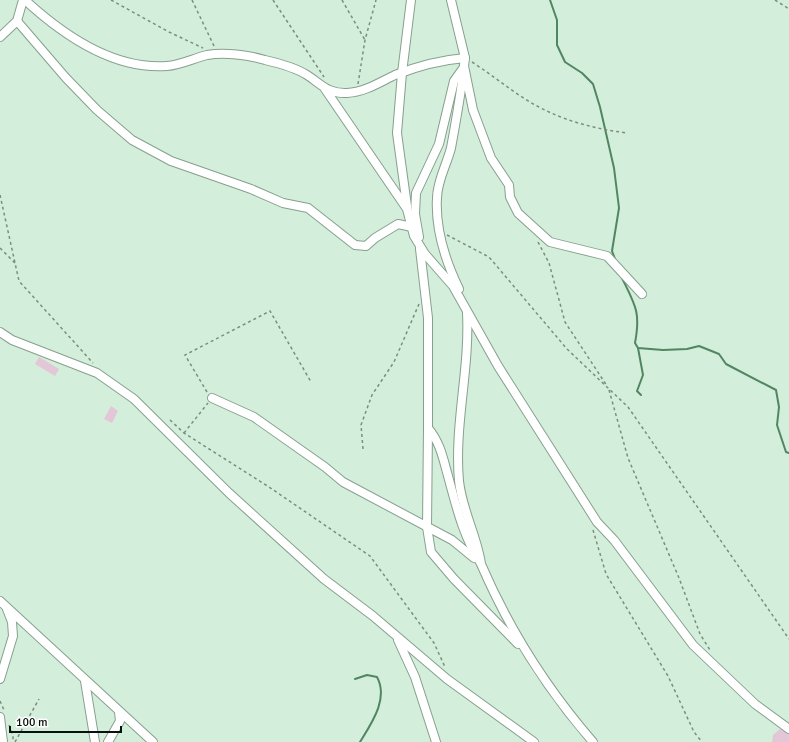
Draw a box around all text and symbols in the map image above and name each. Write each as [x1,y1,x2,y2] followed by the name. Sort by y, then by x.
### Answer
[10,708,121,734] scale bar
[16,715,48,730] text: 100 m

